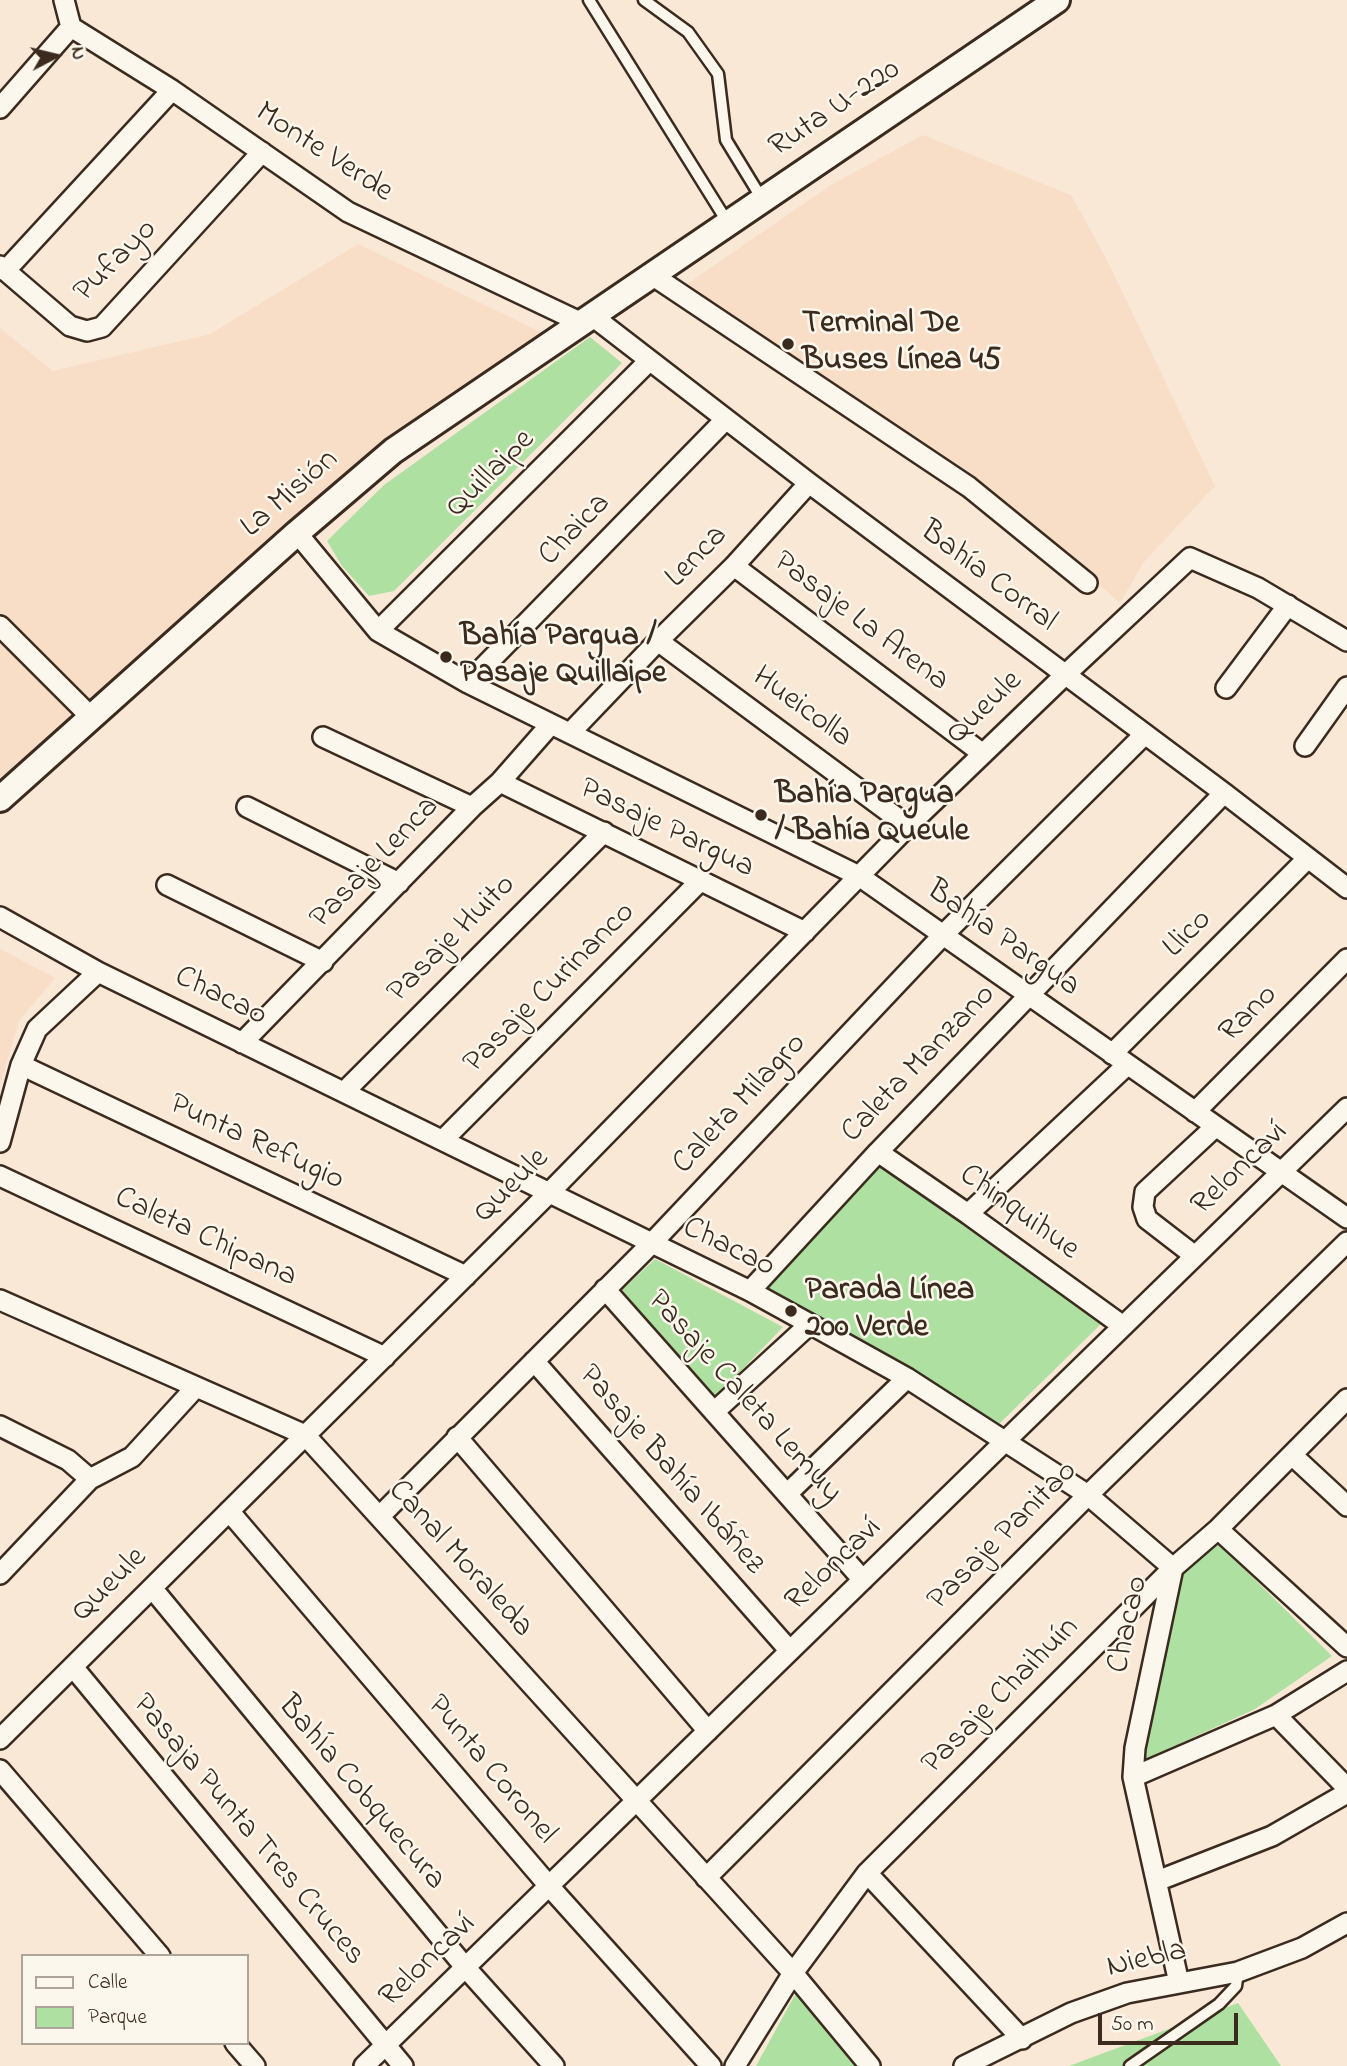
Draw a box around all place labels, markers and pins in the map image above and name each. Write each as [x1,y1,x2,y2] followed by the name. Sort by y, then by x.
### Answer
[802,307,1001,382] place label: Terminal De Buses Línea 45
[780,336,796,352] marker: Terminal De Buses Línea 45
[460,620,666,695] place label: Bahía Pargua / Pasaje Quillaipe
[438,649,454,665] marker: Bahía Pargua / Pasaje Quillaipe
[775,778,969,853] place label: Bahía Pargua / Bahía Queule
[753,807,769,823] marker: Bahía Pargua / Bahía Queule
[805,1274,974,1349] place label: Parada Línea 200 Verde
[783,1303,799,1319] marker: Parada Línea 200 Verde

